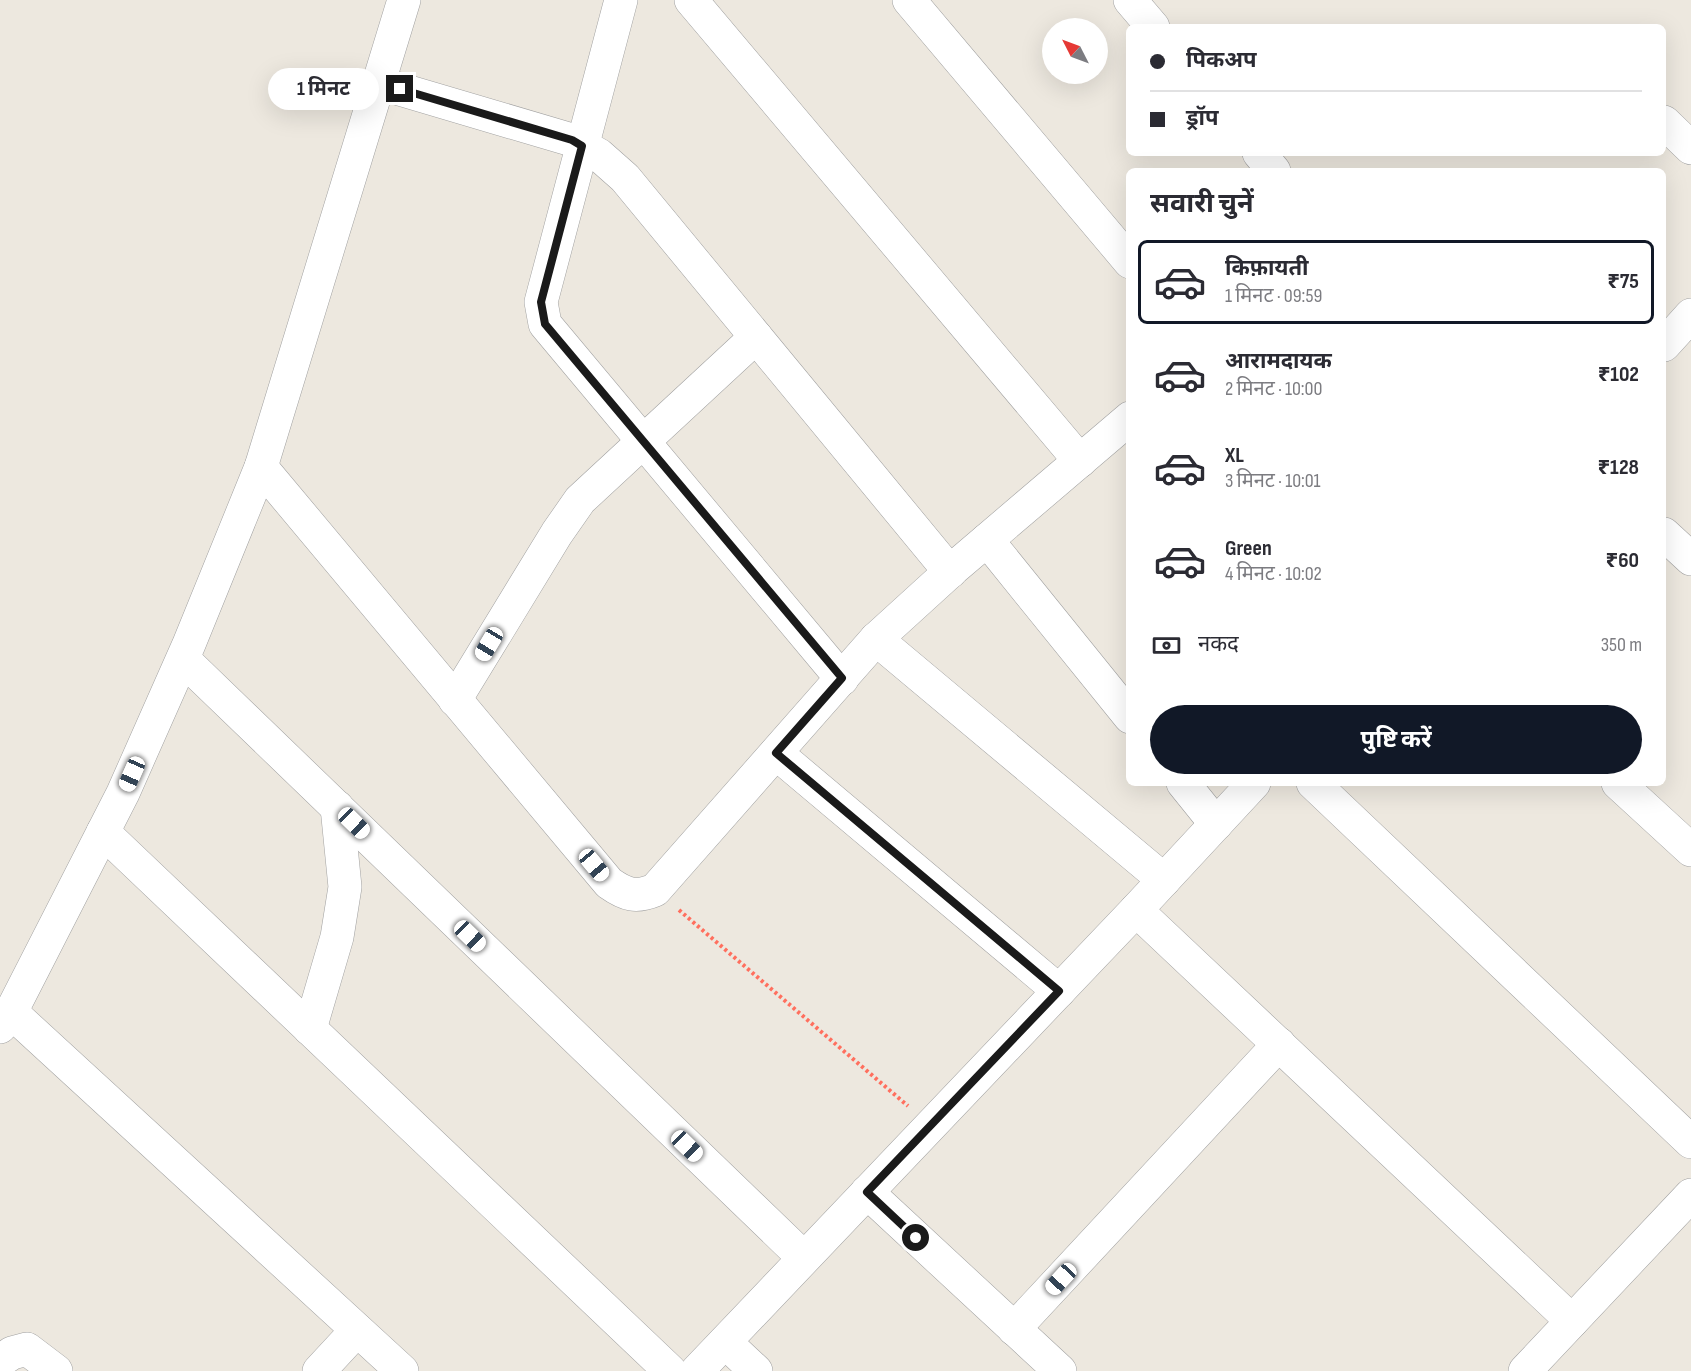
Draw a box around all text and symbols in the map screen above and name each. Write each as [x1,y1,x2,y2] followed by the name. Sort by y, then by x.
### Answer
[1042,18,1108,84] north arrow
[1042,18,1108,84] map controls
[1186,47,1257,74] text: पिकअप
[268,68,379,110] callout: 1 मिनट
[386,75,413,102] route end
[297,77,350,101] text: 1 मिनट
[1186,105,1219,132] text: ड्रॉप
[1150,188,1254,220] text: सवारी चुनें
[1153,255,1207,309] icon: car
[1225,255,1309,282] text: किफ़ायती
[1607,268,1639,295] text: ₹75
[1225,284,1322,308] text: 1 मिनट · 09:59
[1153,348,1207,402] icon: car
[1225,348,1332,375] text: आरामदायक
[1598,361,1639,388] text: ₹102
[1225,377,1322,401] text: 2 मिनट · 10:00
[1153,441,1207,495] icon: car
[1225,442,1244,469] text: XL
[1598,454,1639,481] text: ₹128
[1225,469,1321,493] text: 3 मिनट · 10:01
[1153,534,1207,588] icon: car
[1225,535,1272,562] text: Green
[1606,547,1639,574] text: ₹60
[1225,562,1322,586] text: 4 मिनट · 10:02
[472,624,506,664] car
[1150,629,1183,662] icon: cash
[1198,631,1239,658] text: नकद
[1601,633,1642,657] text: 350 m
[1150,705,1642,774] button: पुष्टि करें
[116,754,148,794] car
[335,804,373,842] car
[576,845,612,885] car
[451,917,489,955] car
[668,1127,706,1165] car
[902,1224,929,1251] route start
[1042,1260,1080,1298] car

